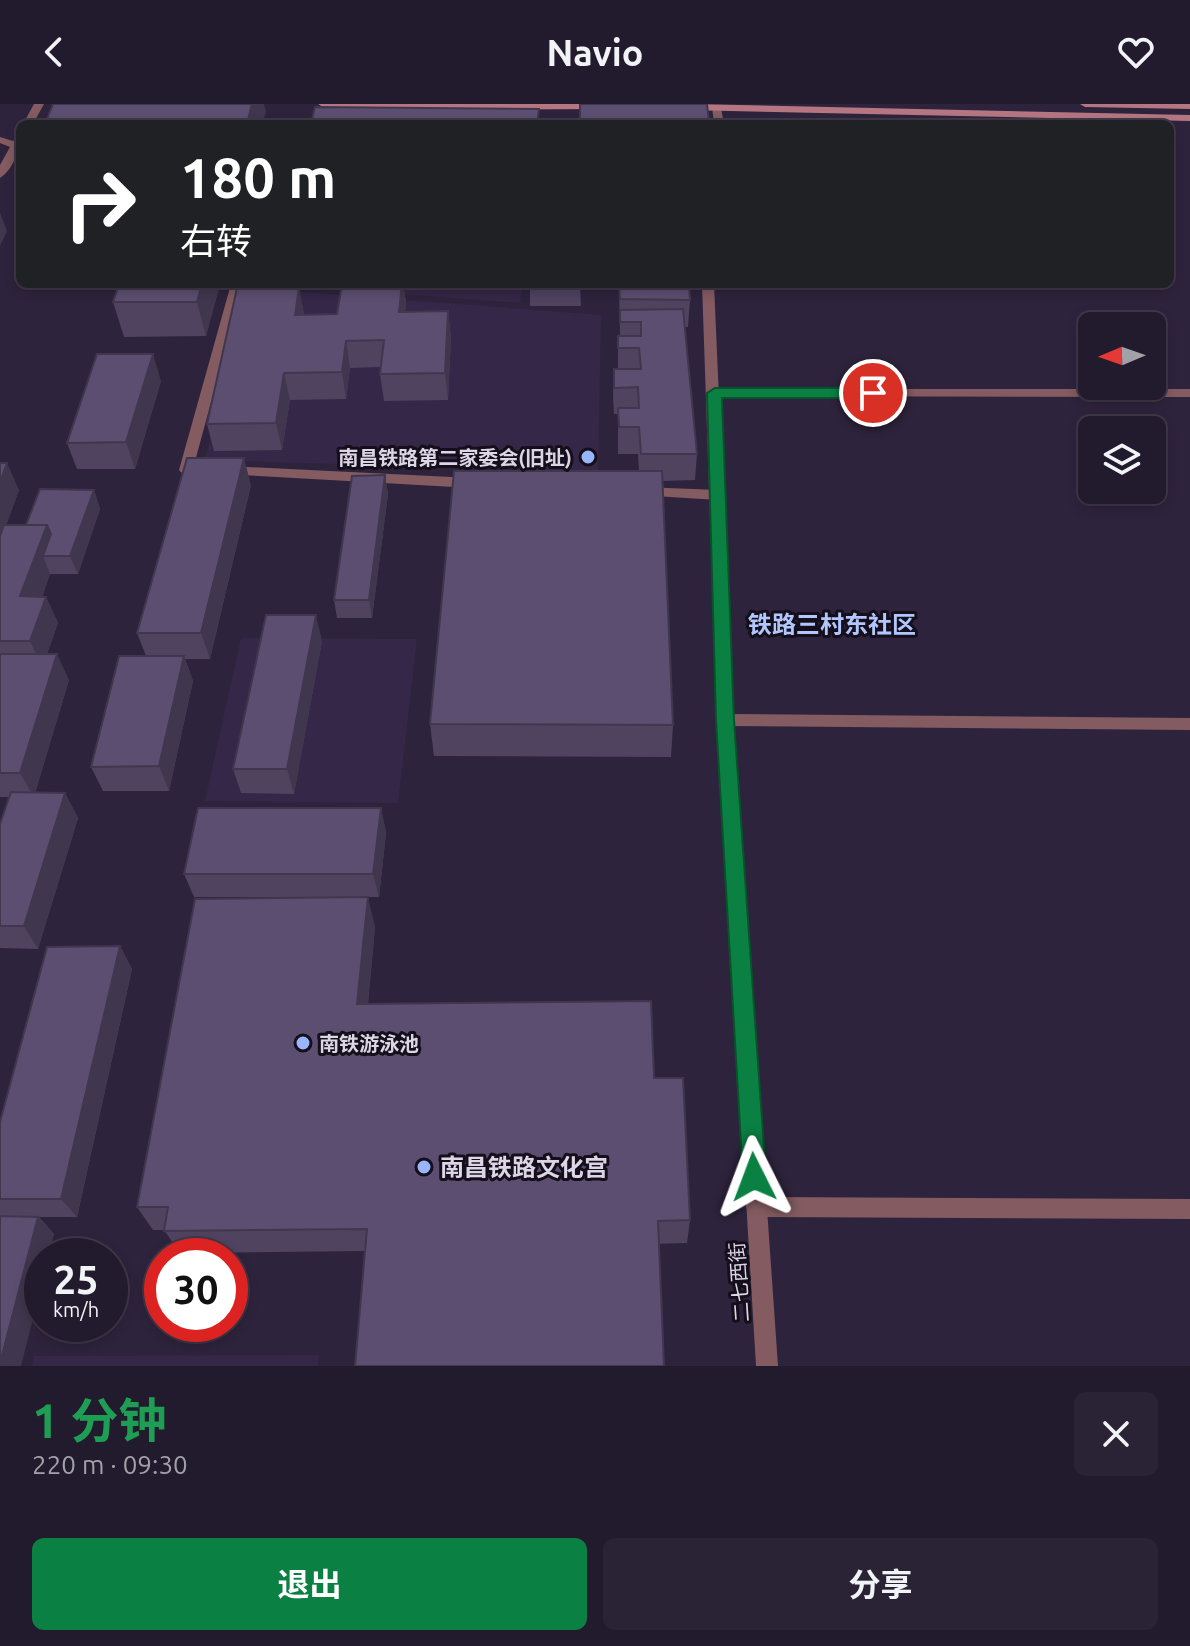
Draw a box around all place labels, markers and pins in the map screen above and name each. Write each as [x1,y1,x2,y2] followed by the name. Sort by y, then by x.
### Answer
[839,359,907,427] pin
[338,446,572,469] place label: 南昌铁路第二家委会(旧址)
[579,448,597,466] marker: 南昌铁路第二家委会(旧址)
[319,1032,419,1055] place label: 南铁游泳池
[294,1034,312,1052] marker: 南铁游泳池
[440,1154,608,1181] place label: 南昌铁路文化宫
[415,1158,433,1176] marker: 南昌铁路文化宫

